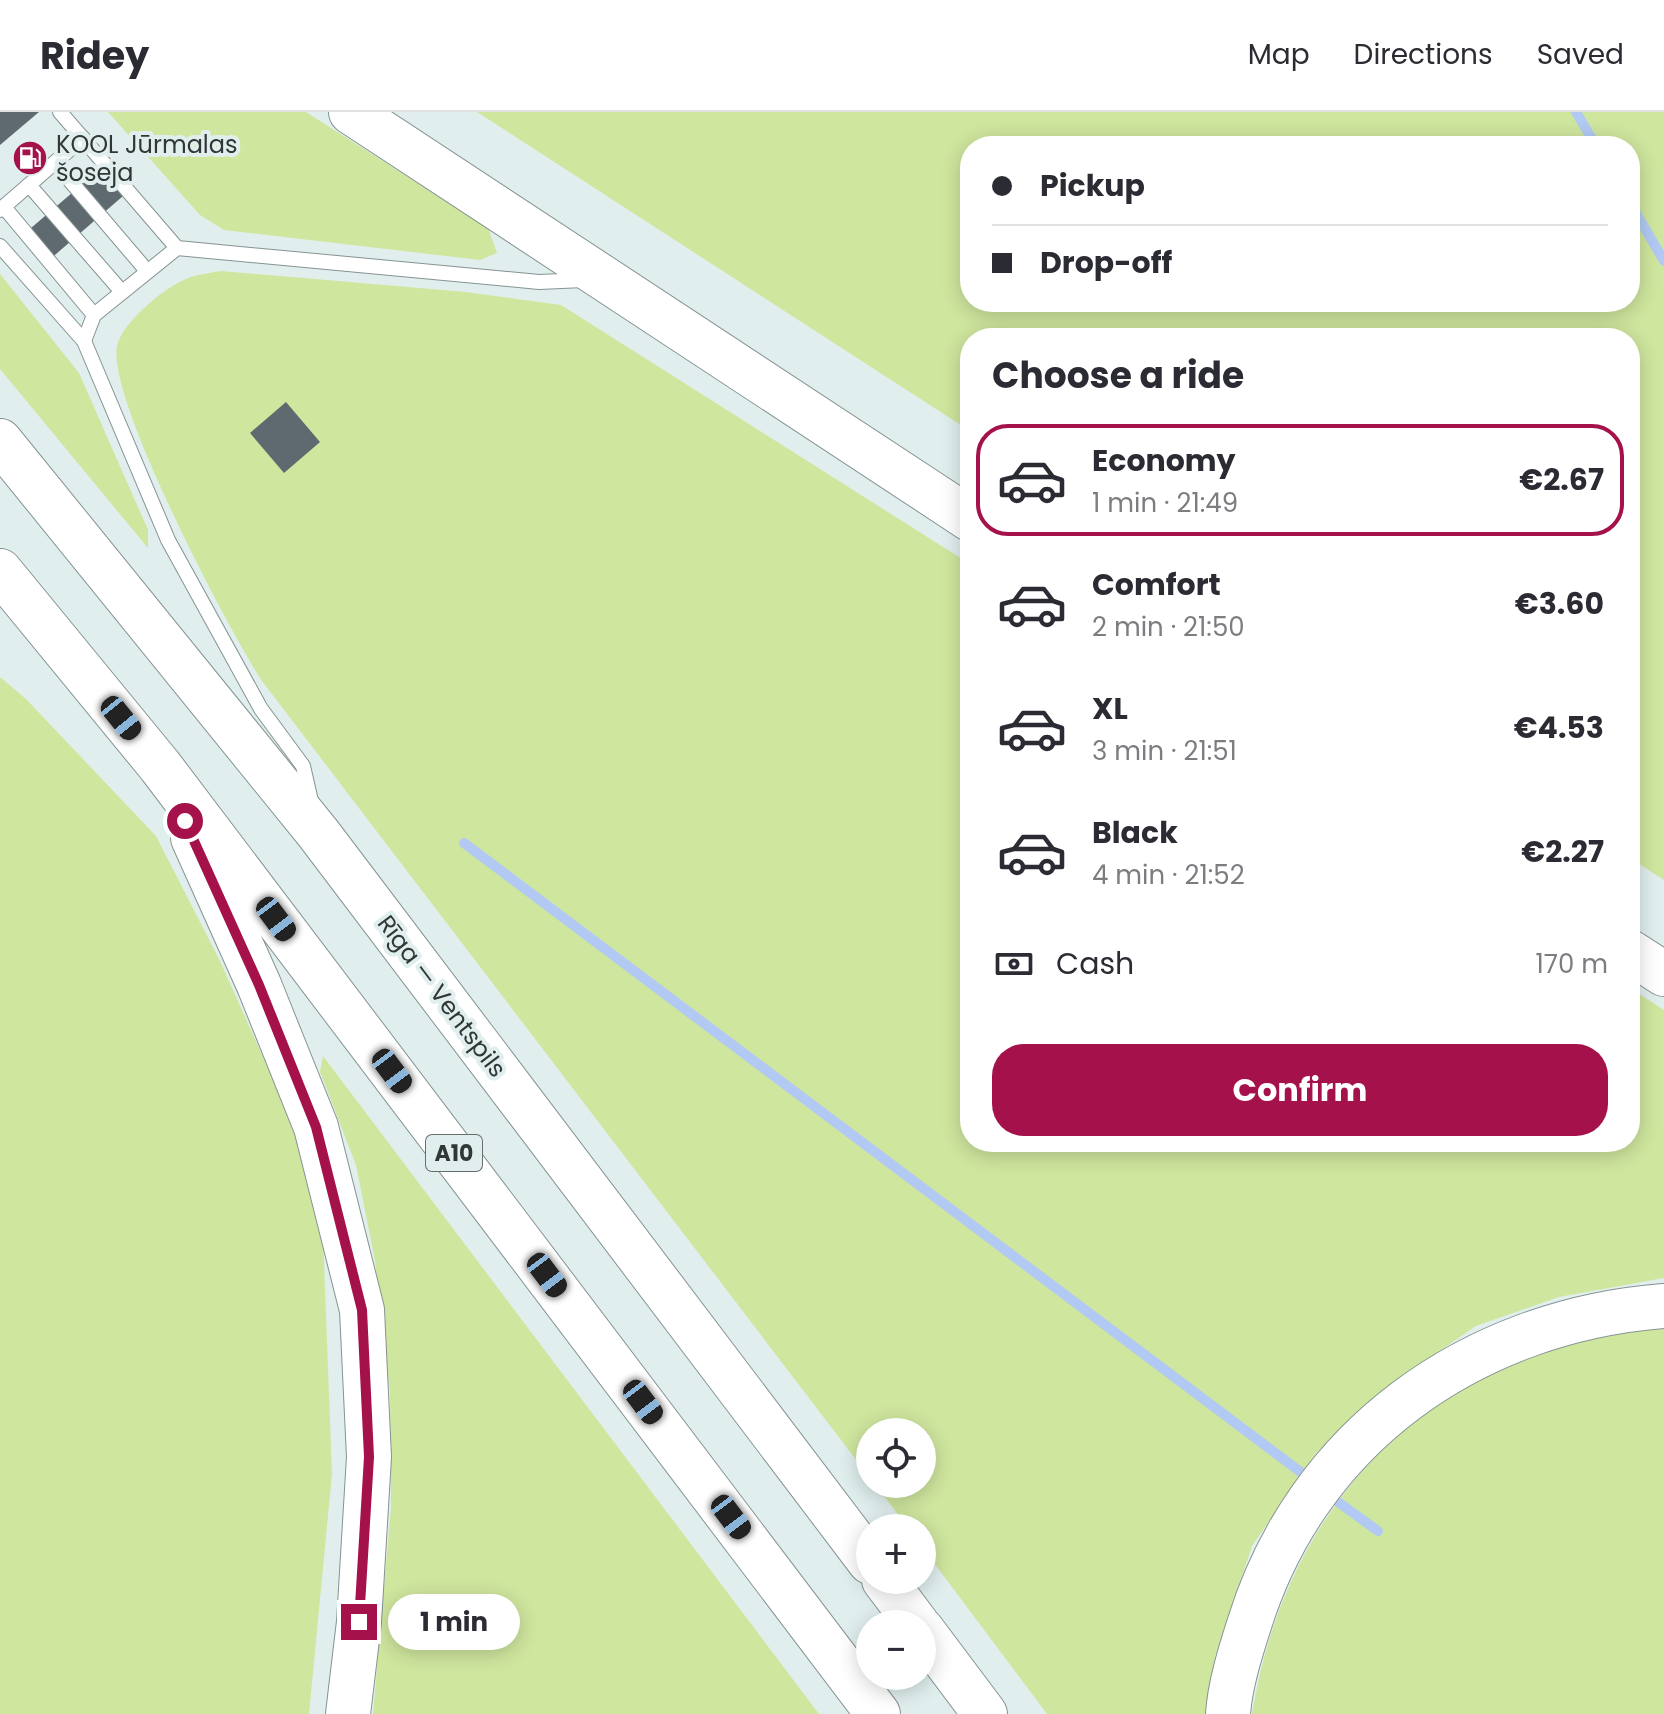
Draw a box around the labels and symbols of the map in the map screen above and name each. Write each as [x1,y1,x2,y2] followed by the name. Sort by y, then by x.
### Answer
[56,128,238,189] place label: KOOL Jūrmalas šoseja
[11,139,49,177] fuel station icon: KOOL Jūrmalas šoseja
[97,692,145,744] car
[167,803,203,839] route start
[252,893,300,945] car
[370,908,514,1084] street label: Rīga — Ventspils
[368,1045,416,1097] car
[426,1135,482,1171] road number: A10
[523,1249,571,1301] car
[619,1376,667,1428] car
[707,1491,755,1543] car
[387,1594,519,1650] callout: 1 min
[341,1604,377,1640] route end

